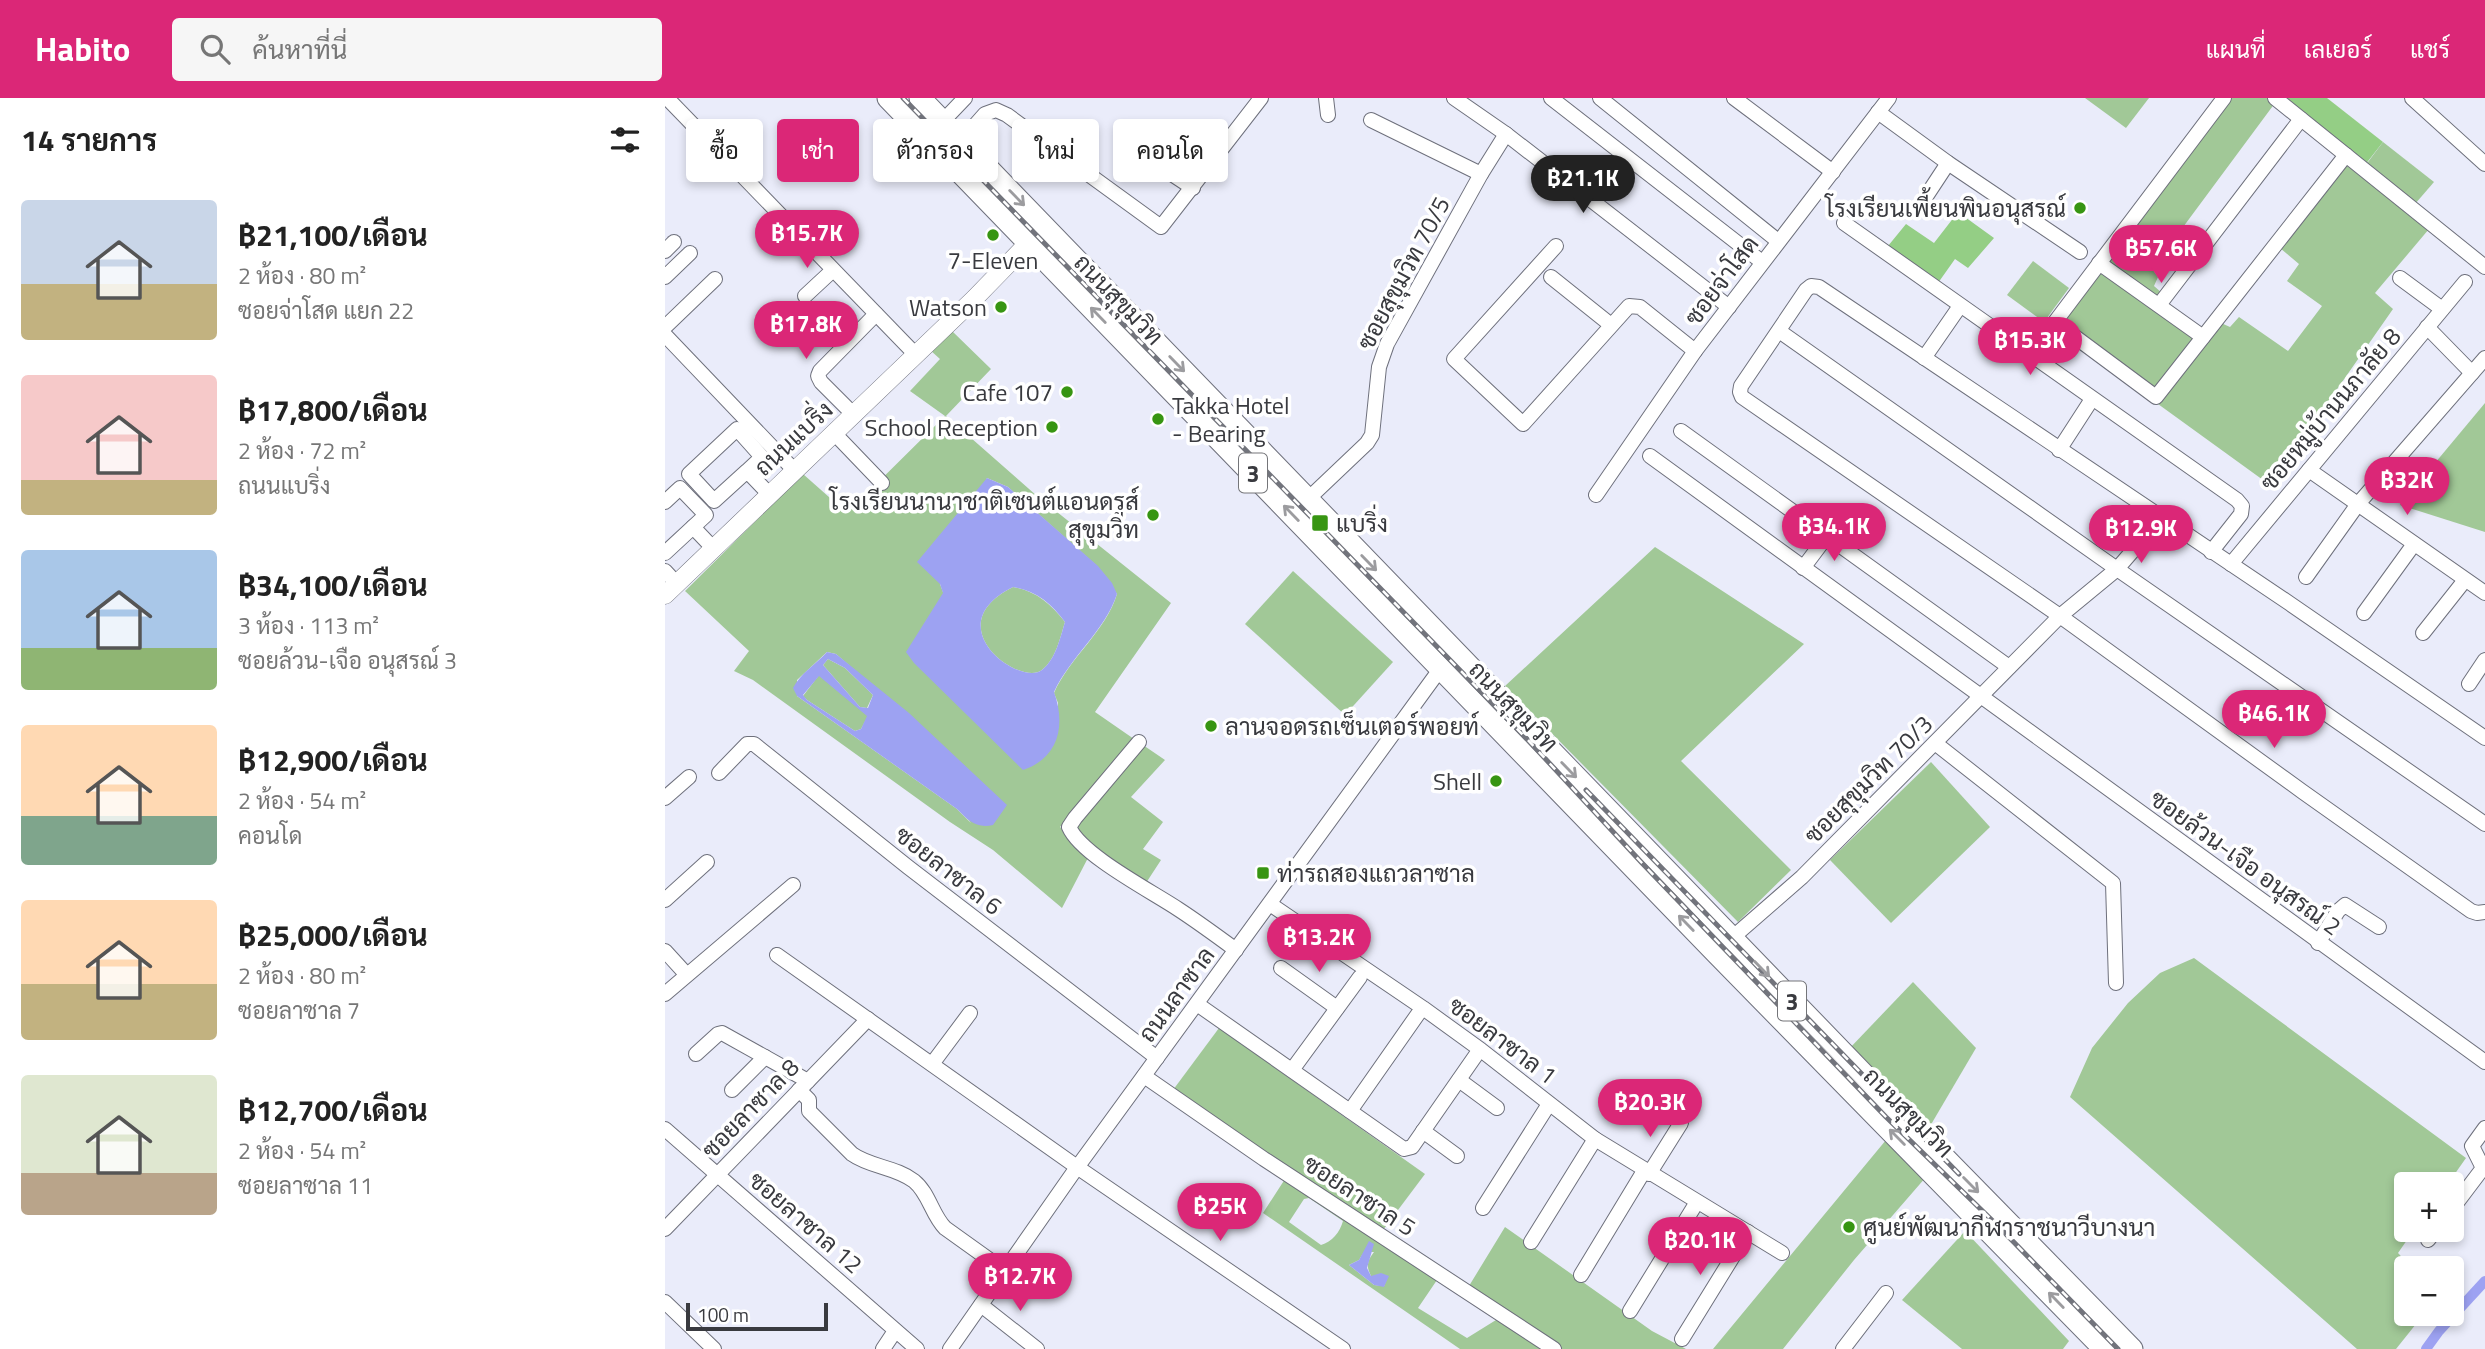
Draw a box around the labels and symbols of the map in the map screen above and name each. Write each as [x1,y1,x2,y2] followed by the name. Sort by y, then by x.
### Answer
[1526,156,1640,215] pin: ฿21.1K
[1823,187,2066,226] place label: โรงเรียนเพี้ยนพินอนุสรณ์
[1008,189,1025,206] one-way arrow
[1347,190,1459,356] street label: ซอยสุขุมวิท 70/5
[2072,200,2088,216] marker: โรงเรียนเพี้ยนพินอนุสรณ์
[750,211,864,270] pin: ฿15.7K
[2104,226,2218,285] pin: ฿57.6K
[985,227,1001,243] marker: 7-Eleven
[1675,227,1767,333] street label: ซอยจ่าโสด
[947,242,1039,278] place label: 7-Eleven
[1066,245,1172,353] street label: ถนนสุขุมวิท
[909,289,987,325] place label: Watson
[993,299,1009,315] marker: Watson
[749,302,863,361] pin: ฿17.8K
[1090,307,1107,324] one-way arrow
[1973,317,2087,377] pin: ฿15.3K
[2251,320,2409,498] street label: ซอยหมู่บ้านนภาลัย 8
[1169,355,1186,372] one-way arrow
[962,374,1053,410] place label: Cafe 107
[1059,384,1075,400] marker: Cafe 107
[1172,387,1289,451] place label: Takka Hotel - Bearing
[745,391,841,484] street label: ถนนแบริ่ง
[865,409,1038,445] place label: School Reception
[1150,411,1166,427] marker: Takka Hotel - Bearing
[1044,419,1060,435] marker: School Reception
[1239,454,1267,492] road number: 3
[2366,458,2448,517] pin: ฿32K
[828,483,1139,547] place label: โรงเรียนนานาชาติเซนต์แอนดรูส์ สุขุมวิท
[1283,504,1300,521] one-way arrow
[1336,504,1388,541] place label: แบริ่ง
[1777,504,1891,563] pin: ฿34.1K
[2084,505,2198,565] pin: ฿12.9K
[1145,507,1161,523] marker: โรงเรียนนานาชาติเซนต์แอนดรูส์ สุขุมวิท
[1310,513,1330,533] marker: แบริ่ง
[1360,554,1377,571] one-way arrow
[1461,652,1567,760] street label: ถนนสุขุมวิท
[2217,690,2331,750] pin: ฿46.1K
[1795,706,1941,852] street label: ซอยสุขุมวิท 70/3
[1225,708,1479,744] place label: ลานจอดรถเซ็นเตอร์พอยท์
[1203,718,1219,734] marker: ลานจอดรถเซ็นเตอร์พอยท์
[1561,762,1578,779] one-way arrow
[1433,763,1482,799] place label: Shell
[1488,773,1504,789] marker: Shell
[2143,780,2349,944] street label: ซอยล้วน-เจือ อนุสรณ์ 2
[888,817,1010,923] street label: ซอยลาซาล 6
[1277,855,1475,891] place label: ท่ารถสองแถวลาซาล
[1255,865,1271,881] marker: ท่ารถสองแถวลาซาล
[1262,914,1376,974] pin: ฿13.2K
[1678,914,1695,931] one-way arrow
[1129,939,1223,1049] street label: ถนนลาซาล
[1753,960,1770,977] one-way arrow
[1778,982,1806,1020] road number: 3
[1441,987,1565,1093] street label: ซอยลาซาล 1
[693,1050,807,1166] street label: ซอยลาซาล 8
[1855,1058,1963,1166] street label: ถนนสุขุมวิท
[1593,1080,1707,1139] pin: ฿20.3K
[1889,1129,1906,1146] one-way arrow
[1297,1145,1423,1245] street label: ซอยลาซาล 5
[741,1162,871,1282] street label: ซอยลาซาล 12
[1962,1177,1979,1194] one-way arrow
[1179,1184,1261,1243] pin: ฿25K
[1863,1209,2155,1245] place label: ศูนย์พัฒนากีฬาราชนาวีบางนา
[1643,1218,1757,1277] pin: ฿20.1K
[1841,1219,1857,1235] marker: ศูนย์พัฒนากีฬาราชนาวีบางนา
[963,1254,1077,1313] pin: ฿12.7K
[2048,1292,2065,1309] one-way arrow
[686,1300,828,1332] scale bar

